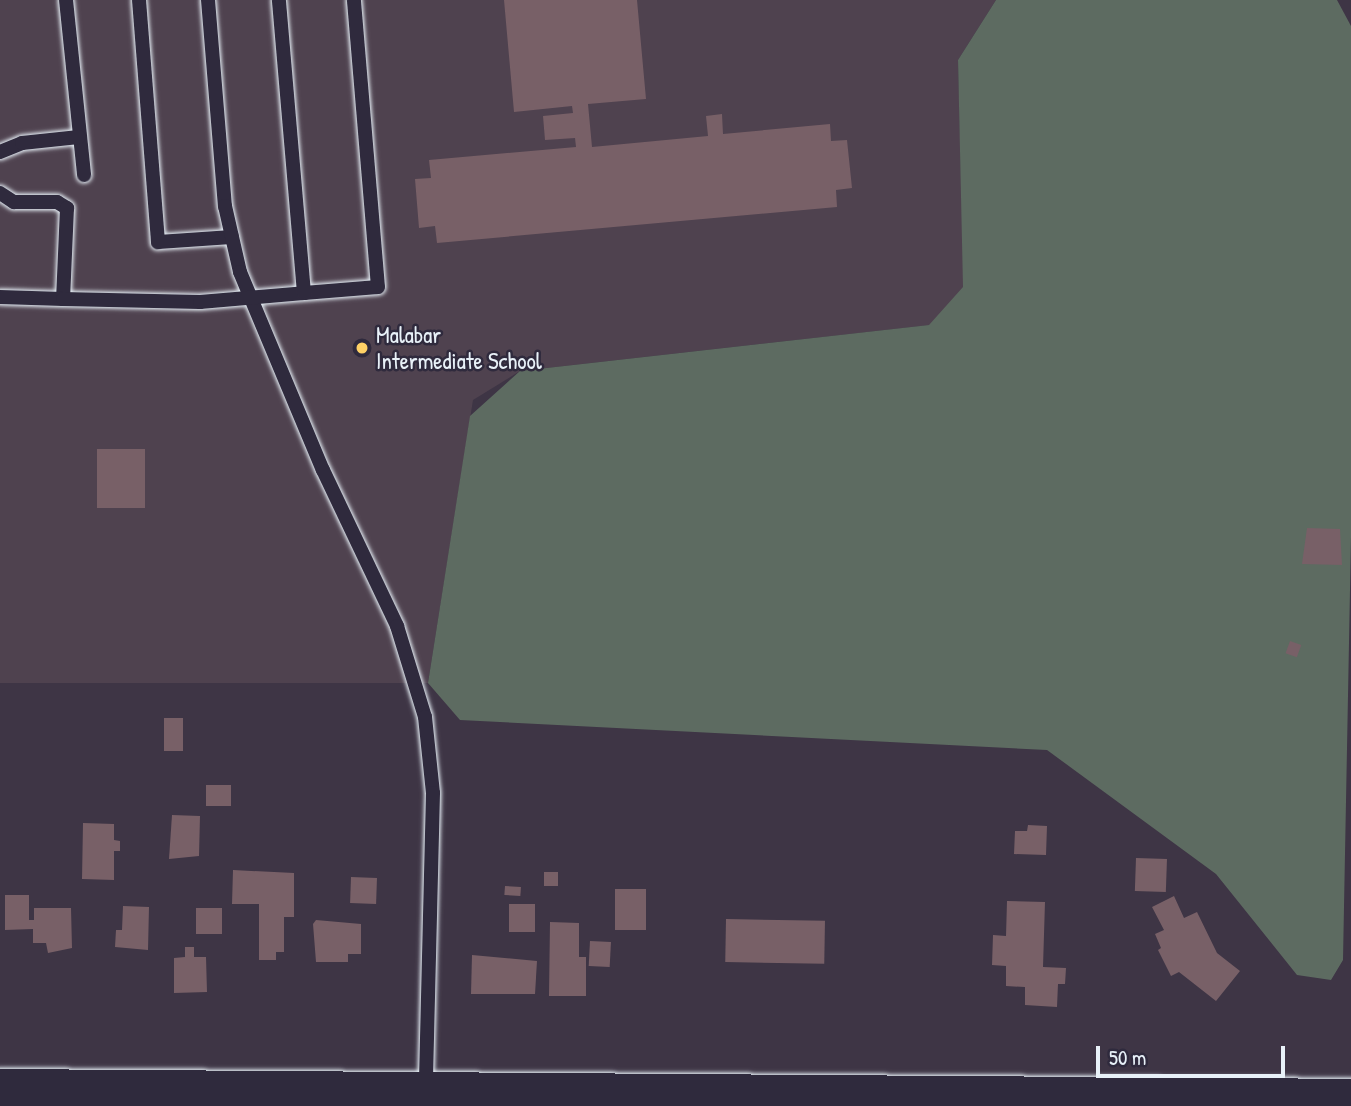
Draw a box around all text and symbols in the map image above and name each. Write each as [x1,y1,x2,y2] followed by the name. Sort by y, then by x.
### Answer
[376,321,542,375] place label: Malabar Intermediate School
[354,340,370,356] marker: Malabar Intermediate School
[1099,1032,1288,1076] scale bar
[1109,1043,1146,1072] text: 50 m

